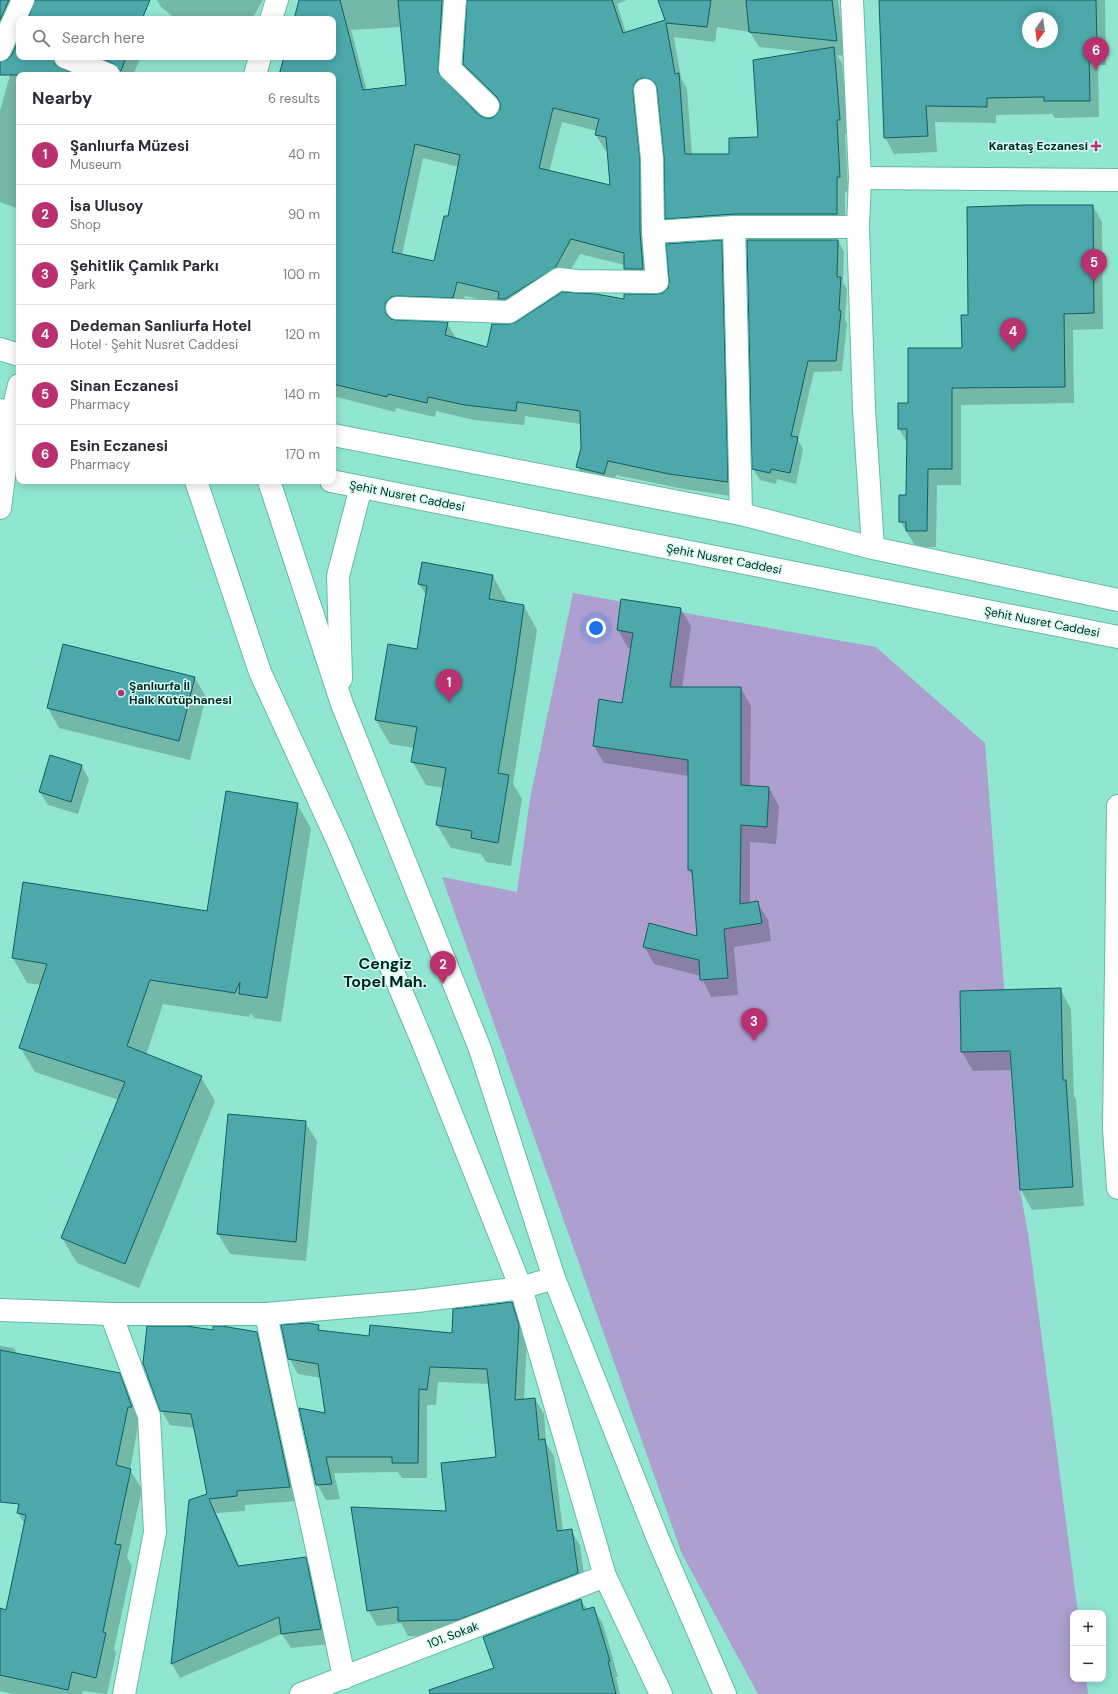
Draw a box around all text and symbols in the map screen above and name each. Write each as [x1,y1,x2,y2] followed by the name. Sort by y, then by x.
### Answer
[1022,12,1058,48] north arrow
[16,16,336,60] search box
[30,27,52,49] icon: search
[62,28,145,48] text: Search here
[1083,37,1109,70] pin: 6
[32,87,92,109] text: Nearby
[268,90,320,107] text: 6 results
[70,136,189,156] text: Şanlıurfa Müzesi
[989,138,1088,154] place label: Karataş Eczanesi
[1091,141,1101,151] marker: Karataş Eczanesi
[43,146,47,163] text: 1
[288,146,320,163] text: 40 m
[70,156,121,173] text: Museum
[70,196,143,216] text: İsa Ulusoy
[41,206,49,223] text: 2
[288,206,320,223] text: 90 m
[70,216,101,233] text: Shop
[1081,249,1107,282] pin: 5
[70,256,219,276] text: Şehitlik Çamlık Parkı
[41,266,49,283] text: 3
[283,266,320,283] text: 100 m
[70,276,96,293] text: Park
[70,316,251,336] text: Dedeman Sanliurfa Hotel
[1000,318,1026,351] pin: 4
[41,326,49,343] text: 4
[285,326,320,343] text: 120 m
[70,336,238,353] text: Hotel · Şehit Nusret Caddesi
[70,376,178,396] text: Sinan Eczanesi
[41,386,49,403] text: 5
[284,386,320,403] text: 140 m
[70,396,130,413] text: Pharmacy
[70,436,168,456] text: Esin Eczanesi
[41,446,49,463] text: 6
[285,446,320,463] text: 170 m
[70,456,130,473] text: Pharmacy
[348,477,466,515] street label: Şehit Nusret Caddesi
[665,540,783,578] street label: Şehit Nusret Caddesi
[983,603,1101,641] street label: Şehit Nusret Caddesi
[586,618,606,638] your location
[436,669,462,702] pin: 1
[129,678,232,708] place label: Şanlıurfa İl Halk Kütüphanesi
[116,688,126,698] marker: Şanlıurfa İl Halk Kütüphanesi
[430,951,456,984] pin: 2
[343,953,427,992] district label: Cengiz Topel Mah.
[741,1008,767,1041] pin: 3
[1070,1610,1106,1682] map controls
[1070,1610,1106,1646] button: +
[425,1618,481,1652] street label: 101. Sokak
[1070,1646,1106,1682] button: −

